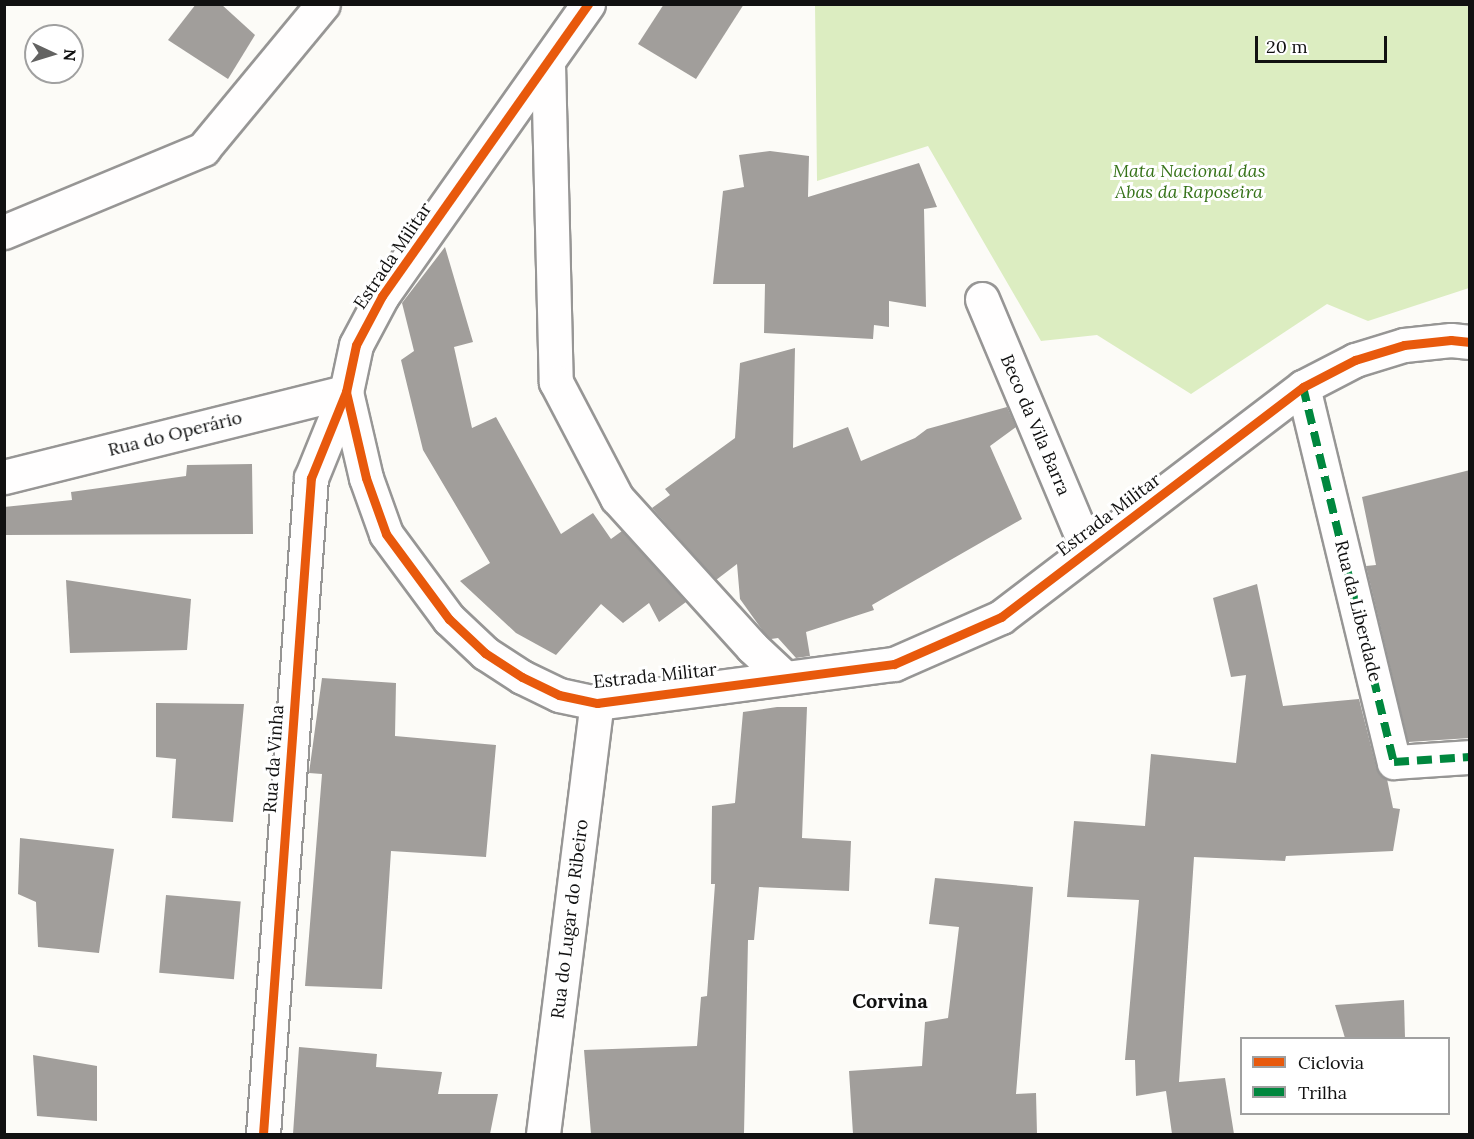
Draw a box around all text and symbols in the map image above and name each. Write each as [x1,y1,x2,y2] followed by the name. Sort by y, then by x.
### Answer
[24,24,84,84] north arrow
[1258,24,1390,62] scale bar
[1266,35,1308,58] text: 20 m
[60,48,80,62] text: N
[1113,161,1265,204] park label: Mata Nacional das Abas da Raposeira
[349,199,437,313] street label: Estrada Militar
[996,351,1074,499] street label: Beco da Vila Barra
[106,407,244,461] street label: Rua do Operário
[1053,469,1165,561] street label: Estrada Militar
[1330,538,1386,684] street label: Rua da Liberdade
[592,659,718,693] street label: Estrada Militar
[259,704,289,814] street label: Rua da Vinha
[547,818,593,1020] street label: Rua do Lugar do Ribeiro
[852,988,928,1012] district label: Corvina
[1240,1037,1450,1115] legend
[1298,1051,1364,1074] text: Ciclovia
[1298,1081,1347,1104] text: Trilha

